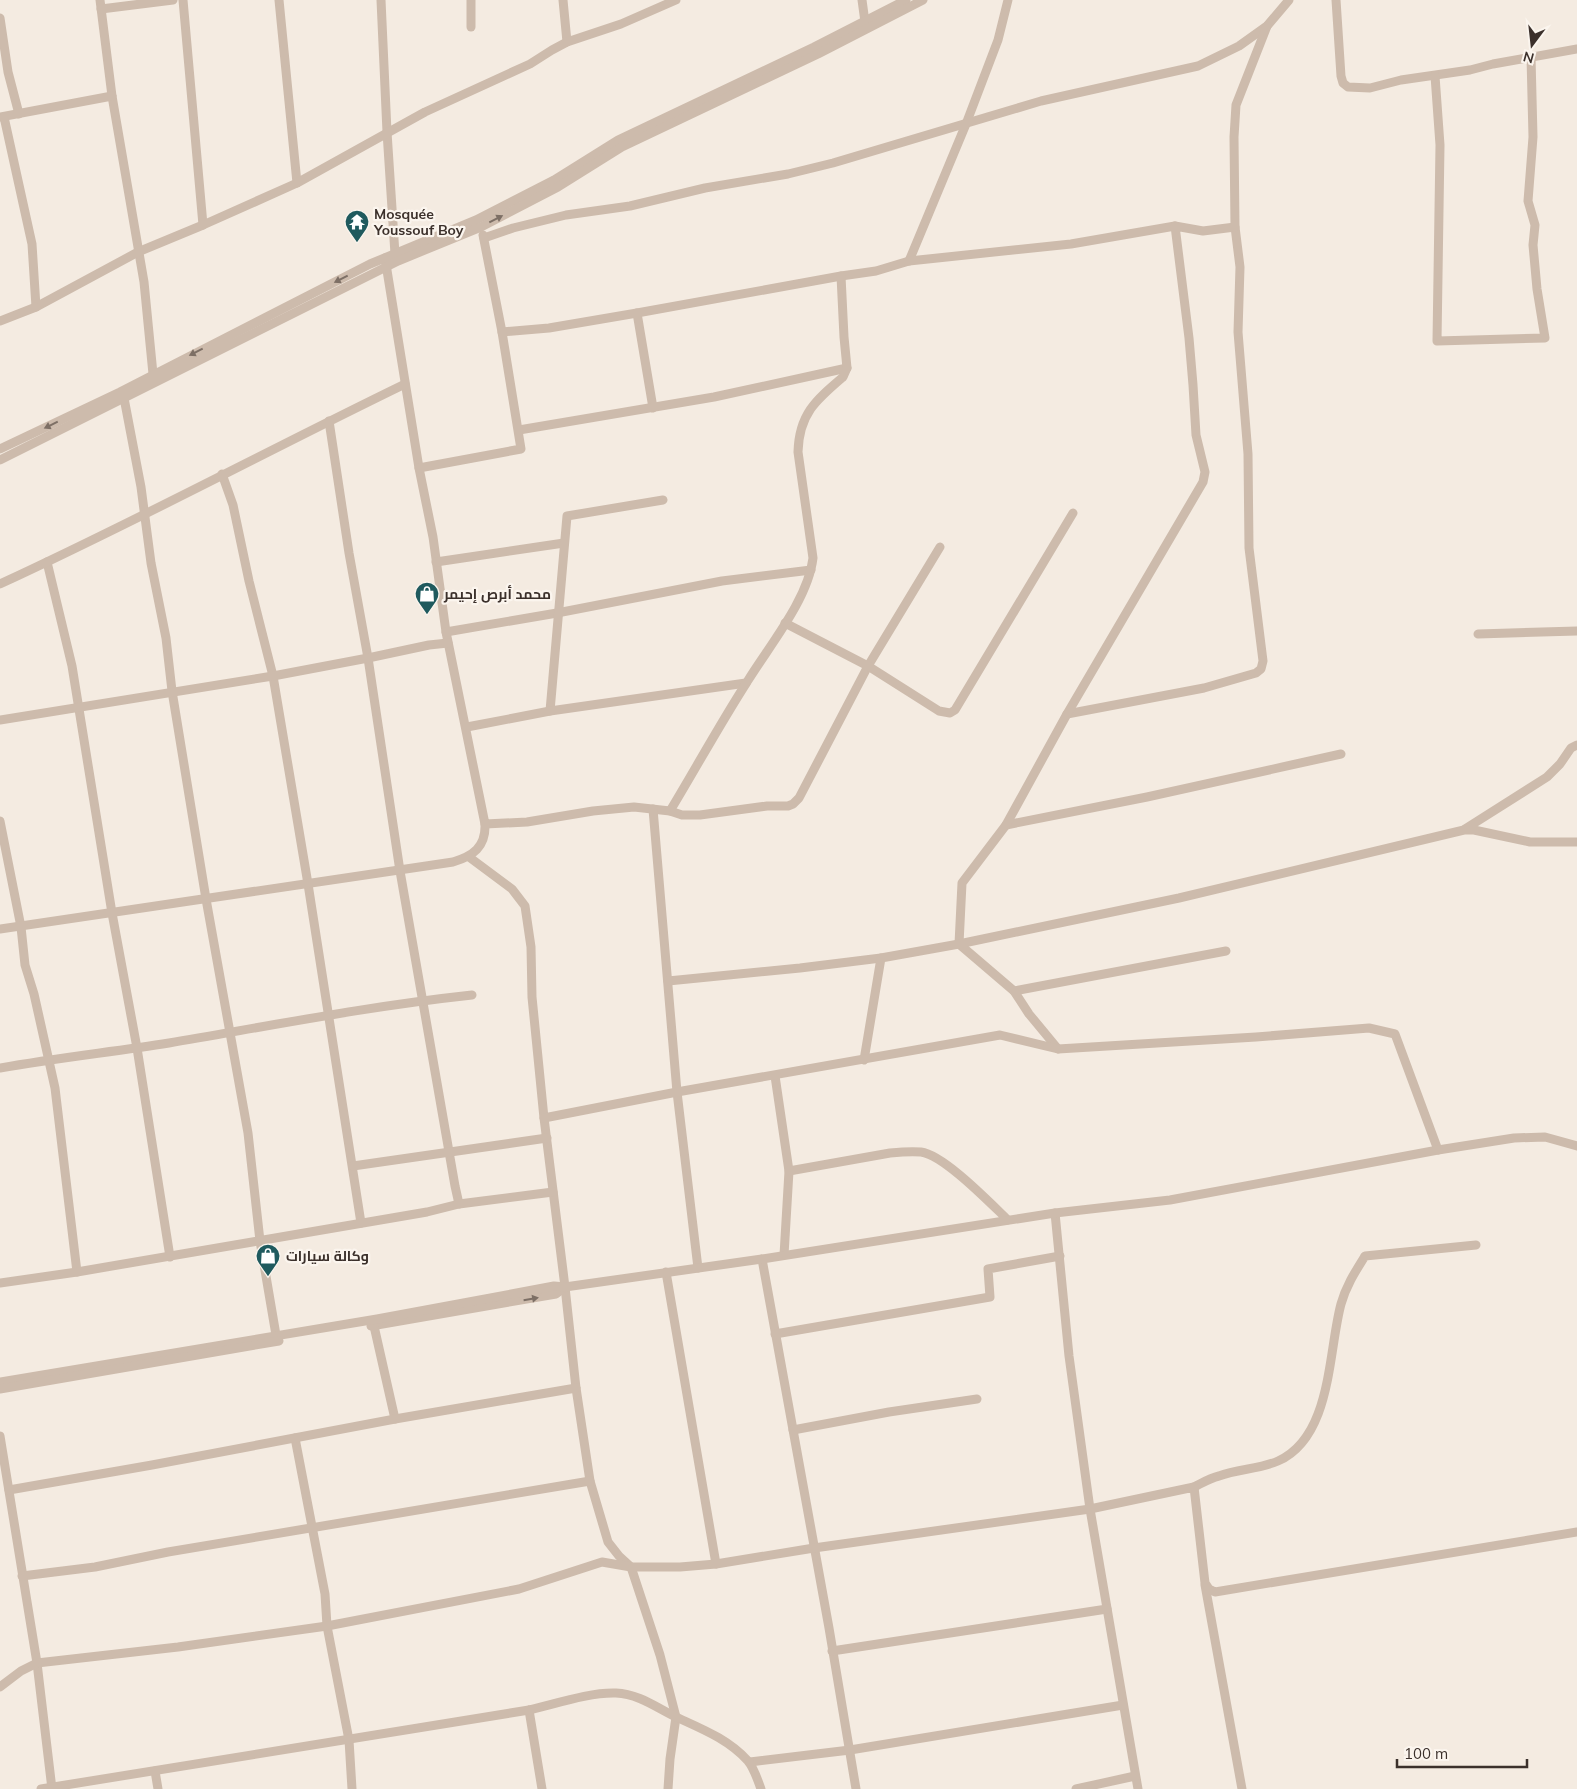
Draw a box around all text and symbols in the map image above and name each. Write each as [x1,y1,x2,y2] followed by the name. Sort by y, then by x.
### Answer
[1507,20,1557,70] north arrow
[1521,47,1536,68] text: N
[373,205,464,239] place label: Mosquée Youssouf Boy
[344,209,370,243] temple icon: Mosquée Youssouf Boy
[489,215,503,223] one-way arrow
[334,275,348,283] one-way arrow
[189,348,203,356] one-way arrow
[44,421,58,429] one-way arrow
[414,581,440,615] shop icon: محمد أبرص إحيمر
[443,585,551,604] place label: محمد أبرص إحيمر
[255,1243,281,1277] shop icon: وكالة سيارات
[286,1247,369,1265] place label: وكالة سيارات
[523,1294,539,1302] one-way arrow
[1397,1736,1527,1768] scale bar
[1404,1744,1448,1763] text: 100 m

